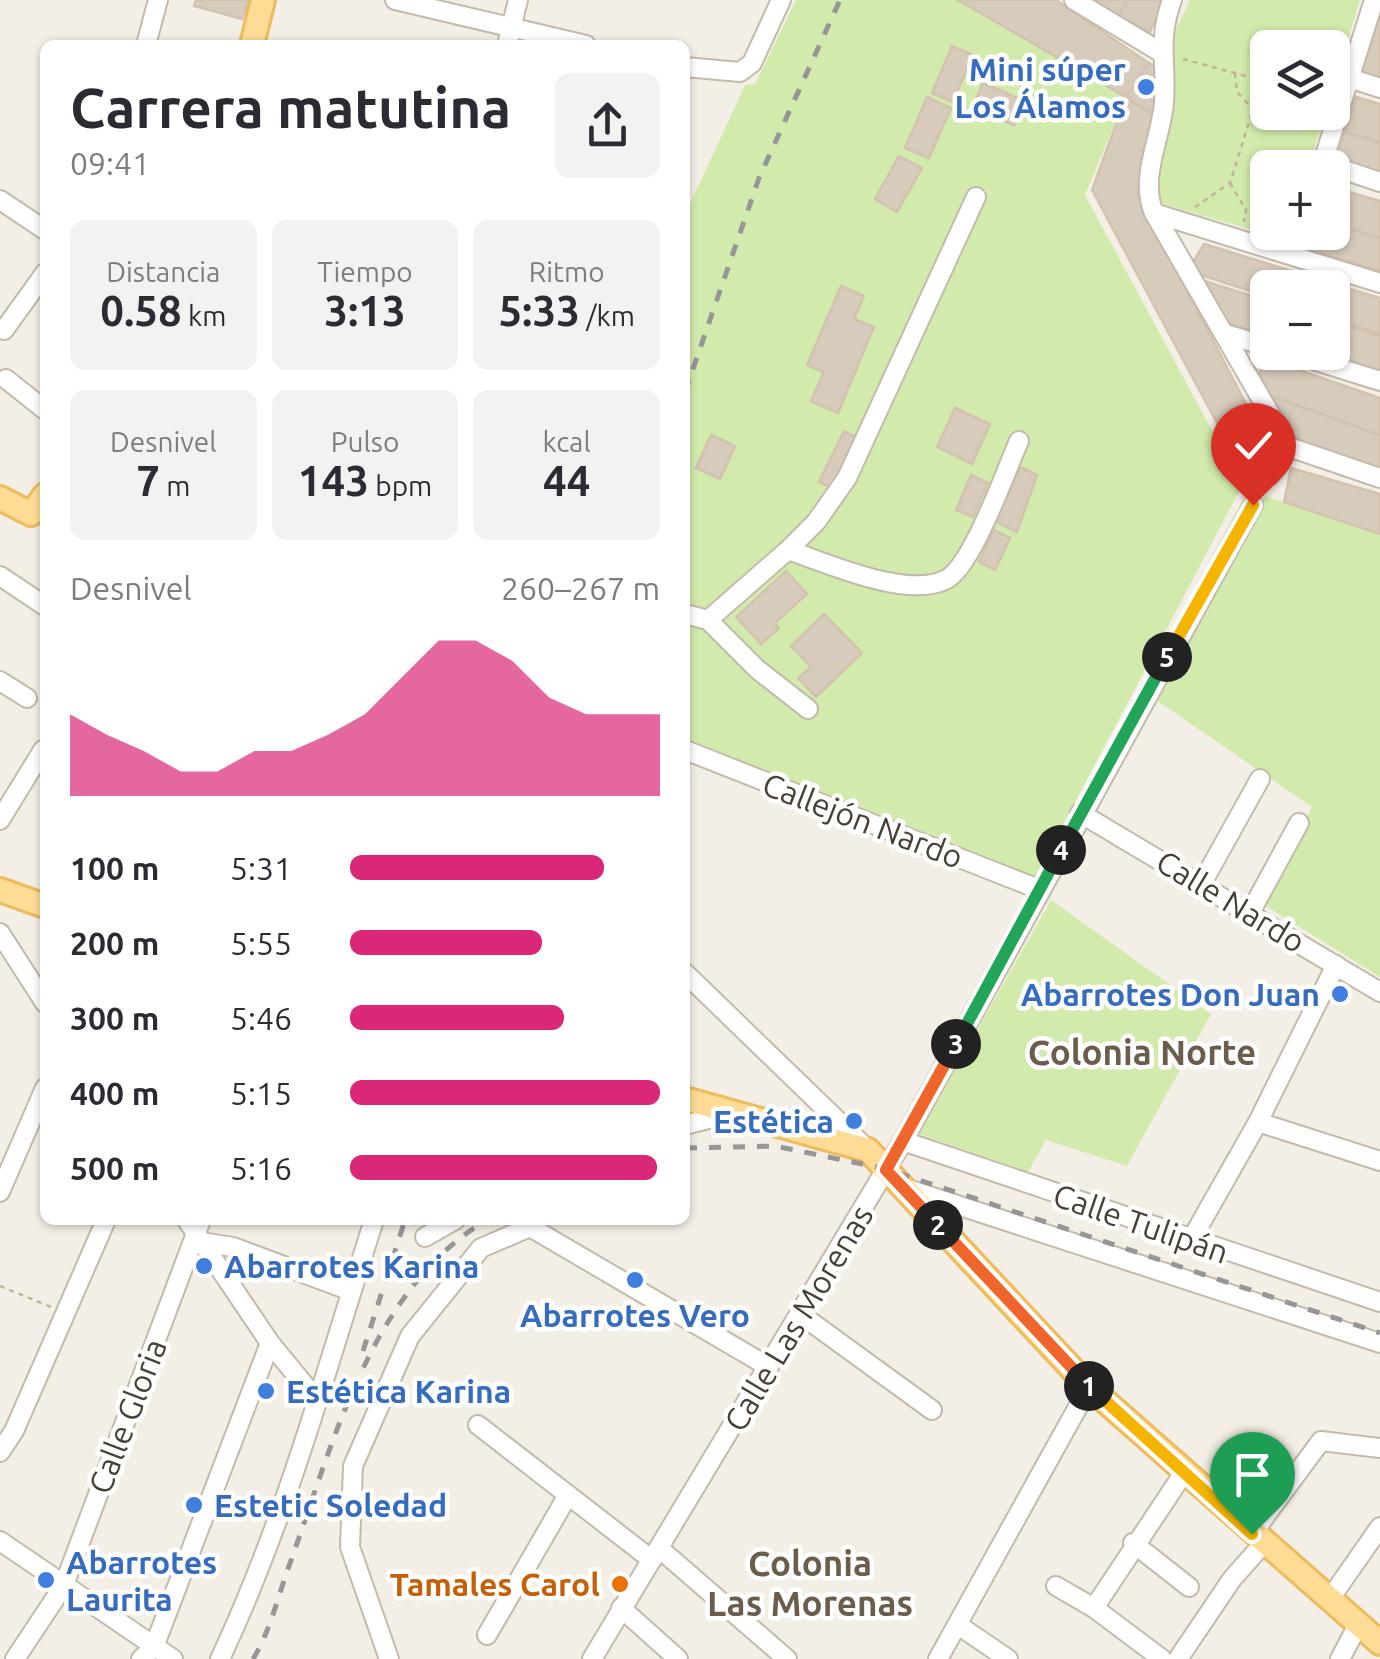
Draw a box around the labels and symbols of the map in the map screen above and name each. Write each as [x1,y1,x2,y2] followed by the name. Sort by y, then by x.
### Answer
[955,51,1126,124] place label: Mini súper Los Álamos
[1135,76,1157,98] marker: Mini súper Los Álamos
[1211,403,1296,506] pin
[1142,632,1192,682] pin: 5
[758,765,968,875] street label: Callejón Nardo
[1036,825,1086,875] pin: 4
[1150,843,1312,959] street label: Calle Nardo
[1021,976,1320,1012] place label: Abarrotes Don Juan
[1329,983,1351,1005] marker: Abarrotes Don Juan
[931,1019,981,1069] pin: 3
[1028,1032,1256,1072] district label: Colonia Norte
[713,1103,834,1139] place label: Estética
[843,1110,865,1132] marker: Estética
[1049,1176,1233,1270] street label: Calle Tulipán
[716,1199,880,1437] street label: Calle Las Morenas
[913,1200,963,1250] pin: 2
[224,1248,479,1284] place label: Abarrotes Karina
[193,1255,215,1277] marker: Abarrotes Karina
[624,1269,646,1291] marker: Abarrotes Vero
[520,1297,750,1333] place label: Abarrotes Vero
[81,1334,173,1498] street label: Calle Gloria
[1064,1361,1114,1411] pin: 1
[286,1373,511,1409] place label: Estética Karina
[255,1380,277,1402] marker: Estética Karina
[1210,1432,1295,1535] pin
[214,1487,447,1523] place label: Estetic Soledad
[183,1494,205,1516] marker: Estetic Soledad
[707,1543,913,1623] district label: Colonia Las Morenas
[66,1544,217,1617] place label: Abarrotes Laurita
[390,1566,600,1602] place label: Tamales Carol
[35,1569,57,1591] marker: Abarrotes Laurita
[609,1573,631,1595] marker: Tamales Carol

